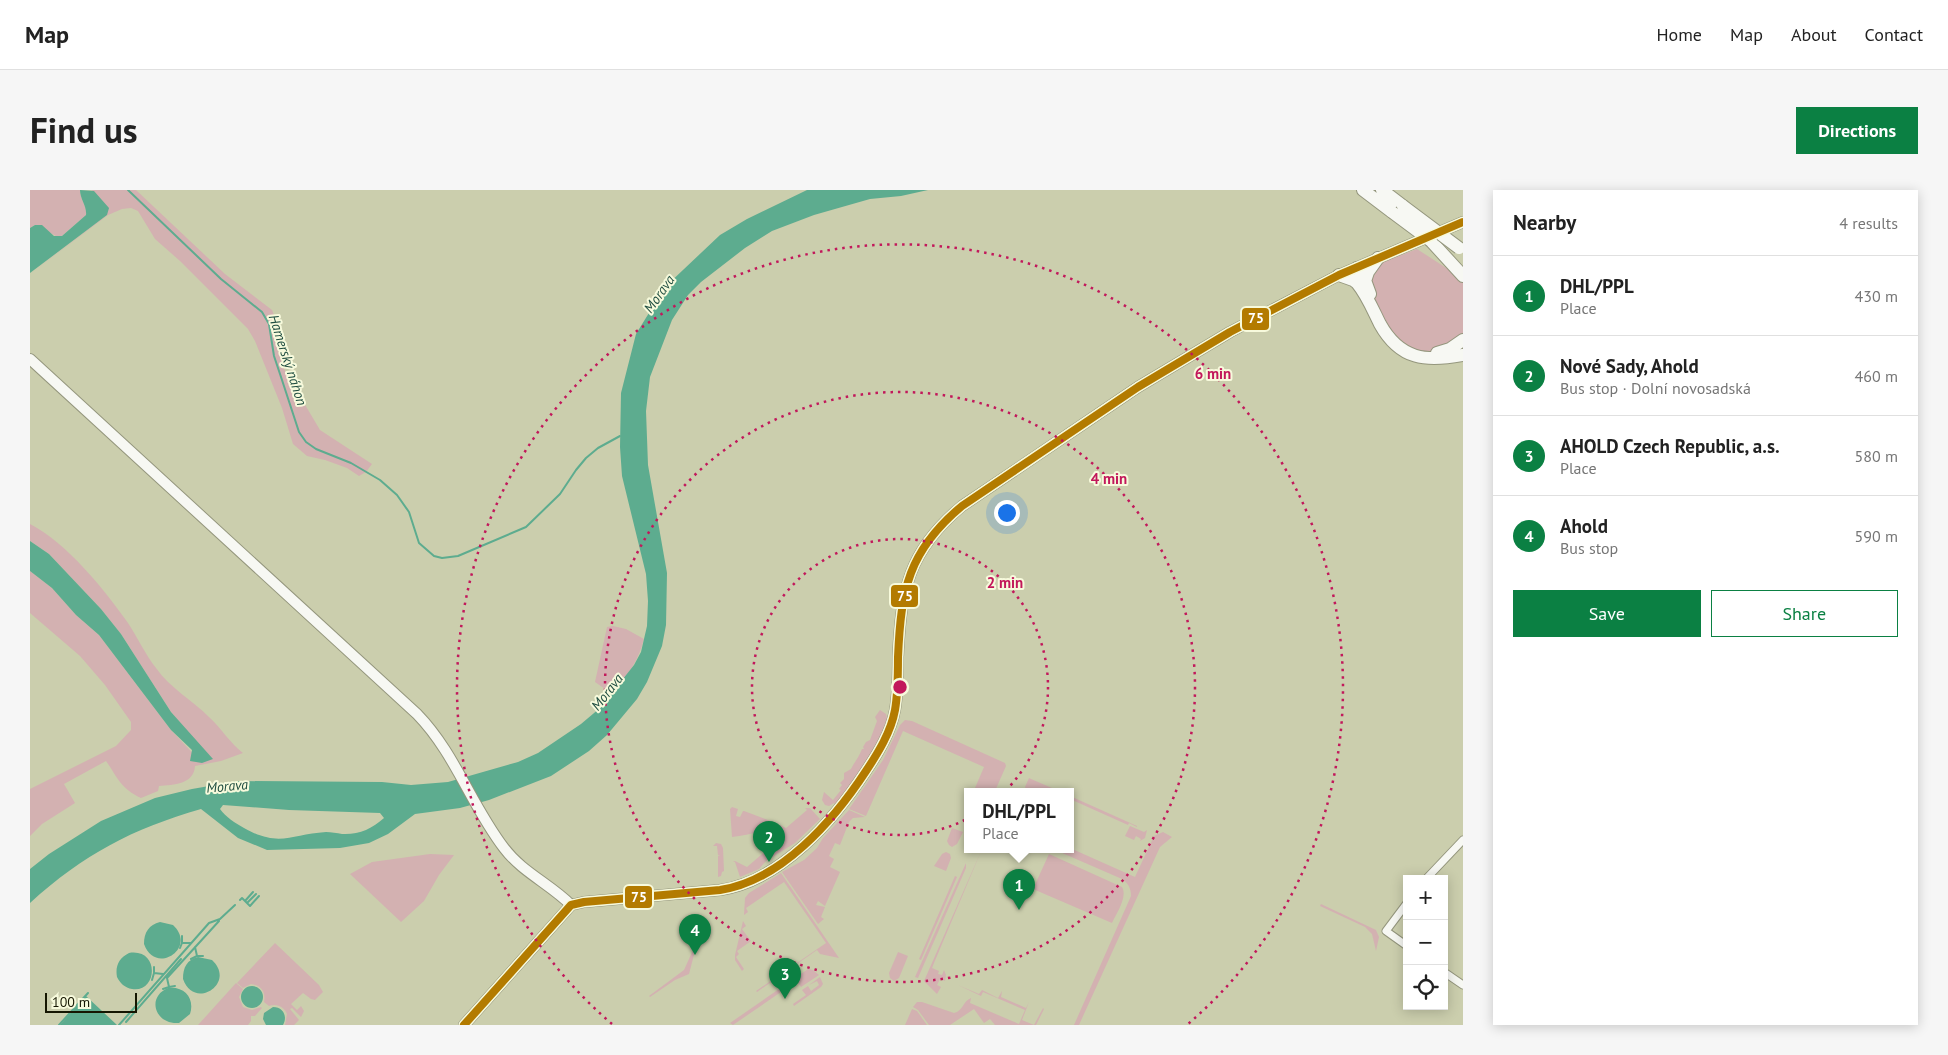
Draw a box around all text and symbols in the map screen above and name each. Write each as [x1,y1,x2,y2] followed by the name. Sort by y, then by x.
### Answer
[25,19,69,50] text: Map
[1656,23,1702,46] text: Home
[1730,23,1763,46] text: Map
[1791,23,1837,46] text: About
[1865,23,1923,46] text: Contact
[30,107,138,153] text: Find us
[1796,107,1918,154] button: Directions
[1513,209,1576,236] text: Nearby
[1839,213,1898,233] text: 4 results
[640,272,678,316] water label: Morava
[1560,274,1634,298] text: DHL/PPL
[1524,286,1534,306] text: 1
[1855,286,1898,306] text: 430 m
[1560,298,1597,318] text: Place
[1241,307,1270,331] line badge: 75
[1248,309,1264,327] text: 75
[265,312,311,408] water label: Hamerský náhon
[1560,354,1699,378] text: Nové Sady, Ahold
[1195,364,1231,383] text: 6 min
[1524,366,1534,386] text: 2
[1855,366,1898,386] text: 460 m
[1560,378,1751,398] text: Bus stop · Dolní novosadská
[1560,434,1780,458] text: AHOLD Czech Republic, a.s.
[1524,446,1534,466] text: 3
[1855,446,1898,466] text: 580 m
[1560,458,1597,478] text: Place
[1091,469,1127,488] text: 4 min
[994,500,1020,526] your location
[1560,514,1608,538] text: Ahold
[1524,526,1534,546] text: 4
[1855,526,1898,546] text: 590 m
[1560,538,1618,558] text: Bus stop
[987,573,1023,592] text: 2 min
[890,584,919,608] line badge: 75
[897,587,913,605] text: 75
[1513,590,1701,637] button: Save
[1711,590,1898,637] button: Share
[587,670,627,714] water label: Morava
[891,678,909,696] centre of rings
[205,775,249,797] water label: Morava
[964,788,1074,853] popup
[982,799,1056,823] text: DHL/PPL
[753,821,785,862] pin: 2
[982,823,1019,843] text: Place
[1003,869,1035,910] pin: 1
[1403,875,1448,1010] map controls
[1403,875,1448,920] button: +
[624,885,653,909] line badge: 75
[631,888,647,906] text: 75
[679,914,711,955] pin: 4
[1403,920,1448,965] button: −
[769,958,801,999] pin: 3
[1403,965,1448,1010] button: locate
[45,990,138,1013] scale bar
[52,993,90,1011] text: 100 m

